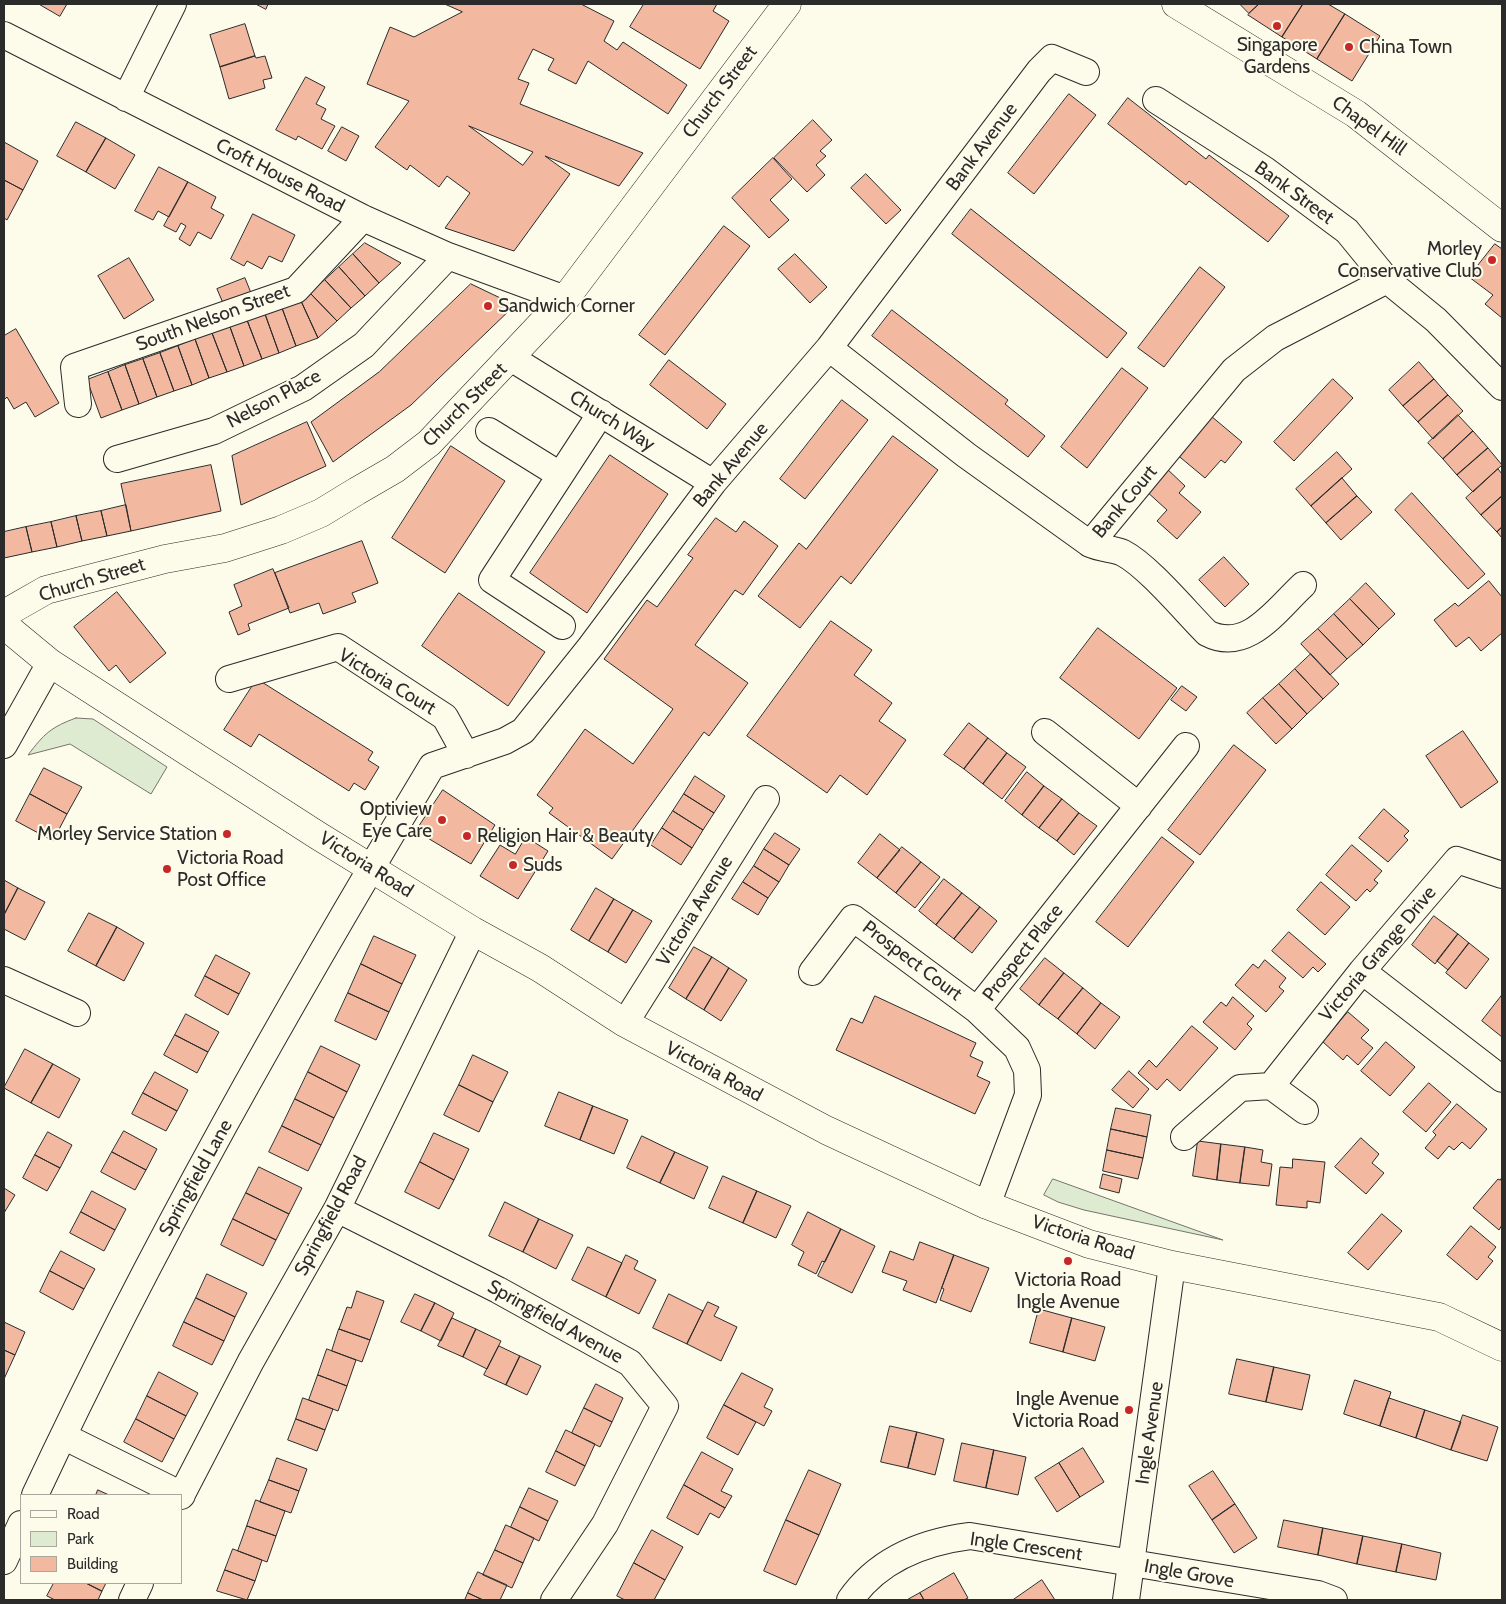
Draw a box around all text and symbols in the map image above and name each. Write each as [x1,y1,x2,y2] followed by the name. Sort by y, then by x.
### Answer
[1271,20,1283,32] marker: Singapore Gardens
[1237,34,1317,78] place label: Singapore Gardens
[1359,36,1452,58] place label: China Town
[678,41,762,143] street label: Church Street
[1343,41,1355,53] marker: China Town
[1327,91,1411,161] street label: Chapel Hill
[942,99,1022,195] street label: Bank Avenue
[212,134,348,218] street label: Croft House Road
[1250,157,1338,229] street label: Bank Street
[1337,238,1482,282] place label: Morley Conservative Club
[1486,254,1498,266] marker: Morley Conservative Club
[133,280,293,356] street label: South Nelson Street
[498,295,635,317] place label: Sandwich Corner
[482,300,494,312] marker: Sandwich Corner
[418,358,512,452] street label: Church Street
[223,365,325,433] street label: Nelson Place
[565,386,659,456] street label: Church Way
[689,418,773,512] street label: Bank Avenue
[1088,461,1162,543] street label: Bank Court
[36,553,148,607] street label: Church Street
[334,644,440,720] street label: Victoria Court
[360,798,432,842] place label: Optiview Eye Care
[436,814,448,826] marker: Optiview Eye Care
[37,823,217,845] place label: Morley Service Station
[477,825,654,847] place label: Religion Hair & Beauty
[315,827,417,903] street label: Victoria Road
[221,828,233,840] marker: Morley Service Station
[461,830,473,842] marker: Religion Hair & Beauty
[177,847,283,891] place label: Victoria Road Post Office
[652,852,738,970] street label: Victoria Avenue
[523,854,562,876] place label: Suds
[507,859,519,871] marker: Suds
[161,863,173,875] marker: Victoria Road Post Office
[1315,882,1441,1026] street label: Victoria Grange Drive
[978,900,1068,1006] street label: Prospect Place
[858,916,966,1006] street label: Prospect Court
[662,1037,766,1107] street label: Victoria Road
[155,1116,237,1240] street label: Springfield Lane
[290,1152,372,1280] street label: Springfield Road
[1029,1211,1137,1265] street label: Victoria Road
[1062,1255,1074,1267] marker: Victoria Road Ingle Avenue
[1015,1269,1121,1313] place label: Victoria Road Ingle Avenue
[483,1275,627,1369] street label: Springfield Avenue
[1132,1380,1168,1486] street label: Ingle Avenue
[1013,1388,1119,1432] place label: Ingle Avenue Victoria Road
[1123,1404,1135,1416] marker: Ingle Avenue Victoria Road
[20,1494,182,1584] legend
[67,1505,100,1523] text: Road
[968,1528,1084,1566] street label: Ingle Crescent
[67,1530,94,1548] text: Park
[67,1555,118,1573] text: Building
[1142,1555,1236,1593] street label: Ingle Grove

